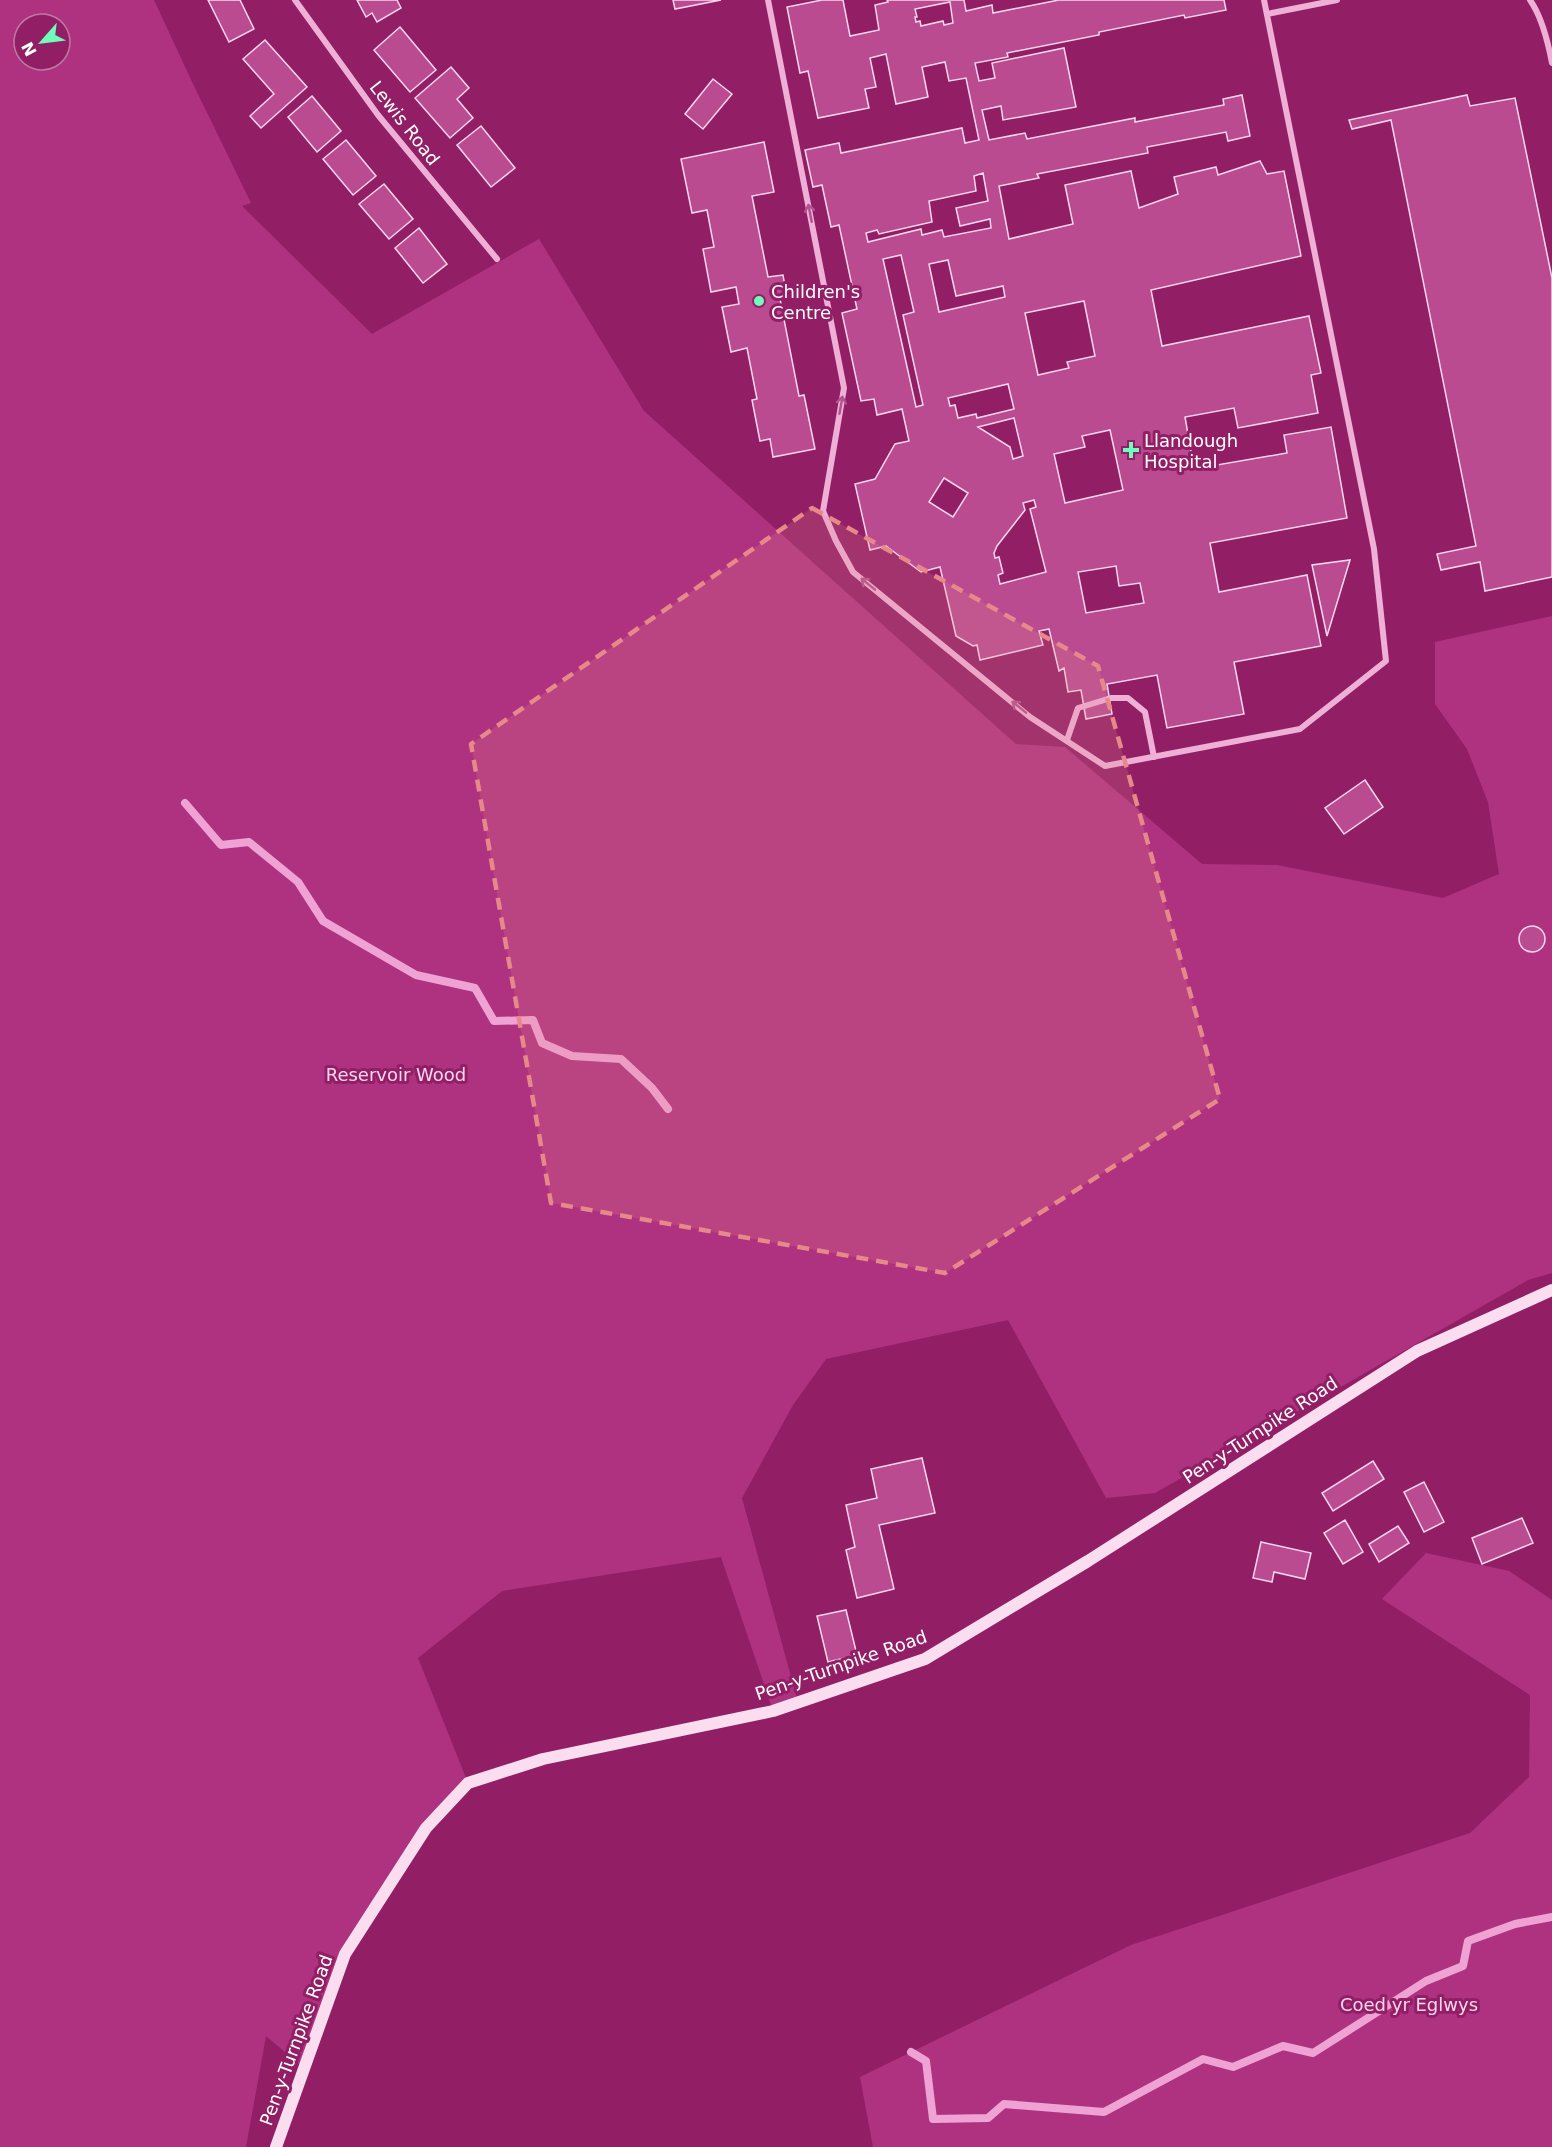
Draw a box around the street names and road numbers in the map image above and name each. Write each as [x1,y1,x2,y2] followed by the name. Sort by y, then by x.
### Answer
[366,77,444,169] street label: Lewis Road
[1179,1372,1341,1488] street label: Pen-y-Turnpike Road
[752,1626,930,1704] street label: Pen-y-Turnpike Road
[255,1952,337,2128] street label: Pen-y-Turnpike Road

